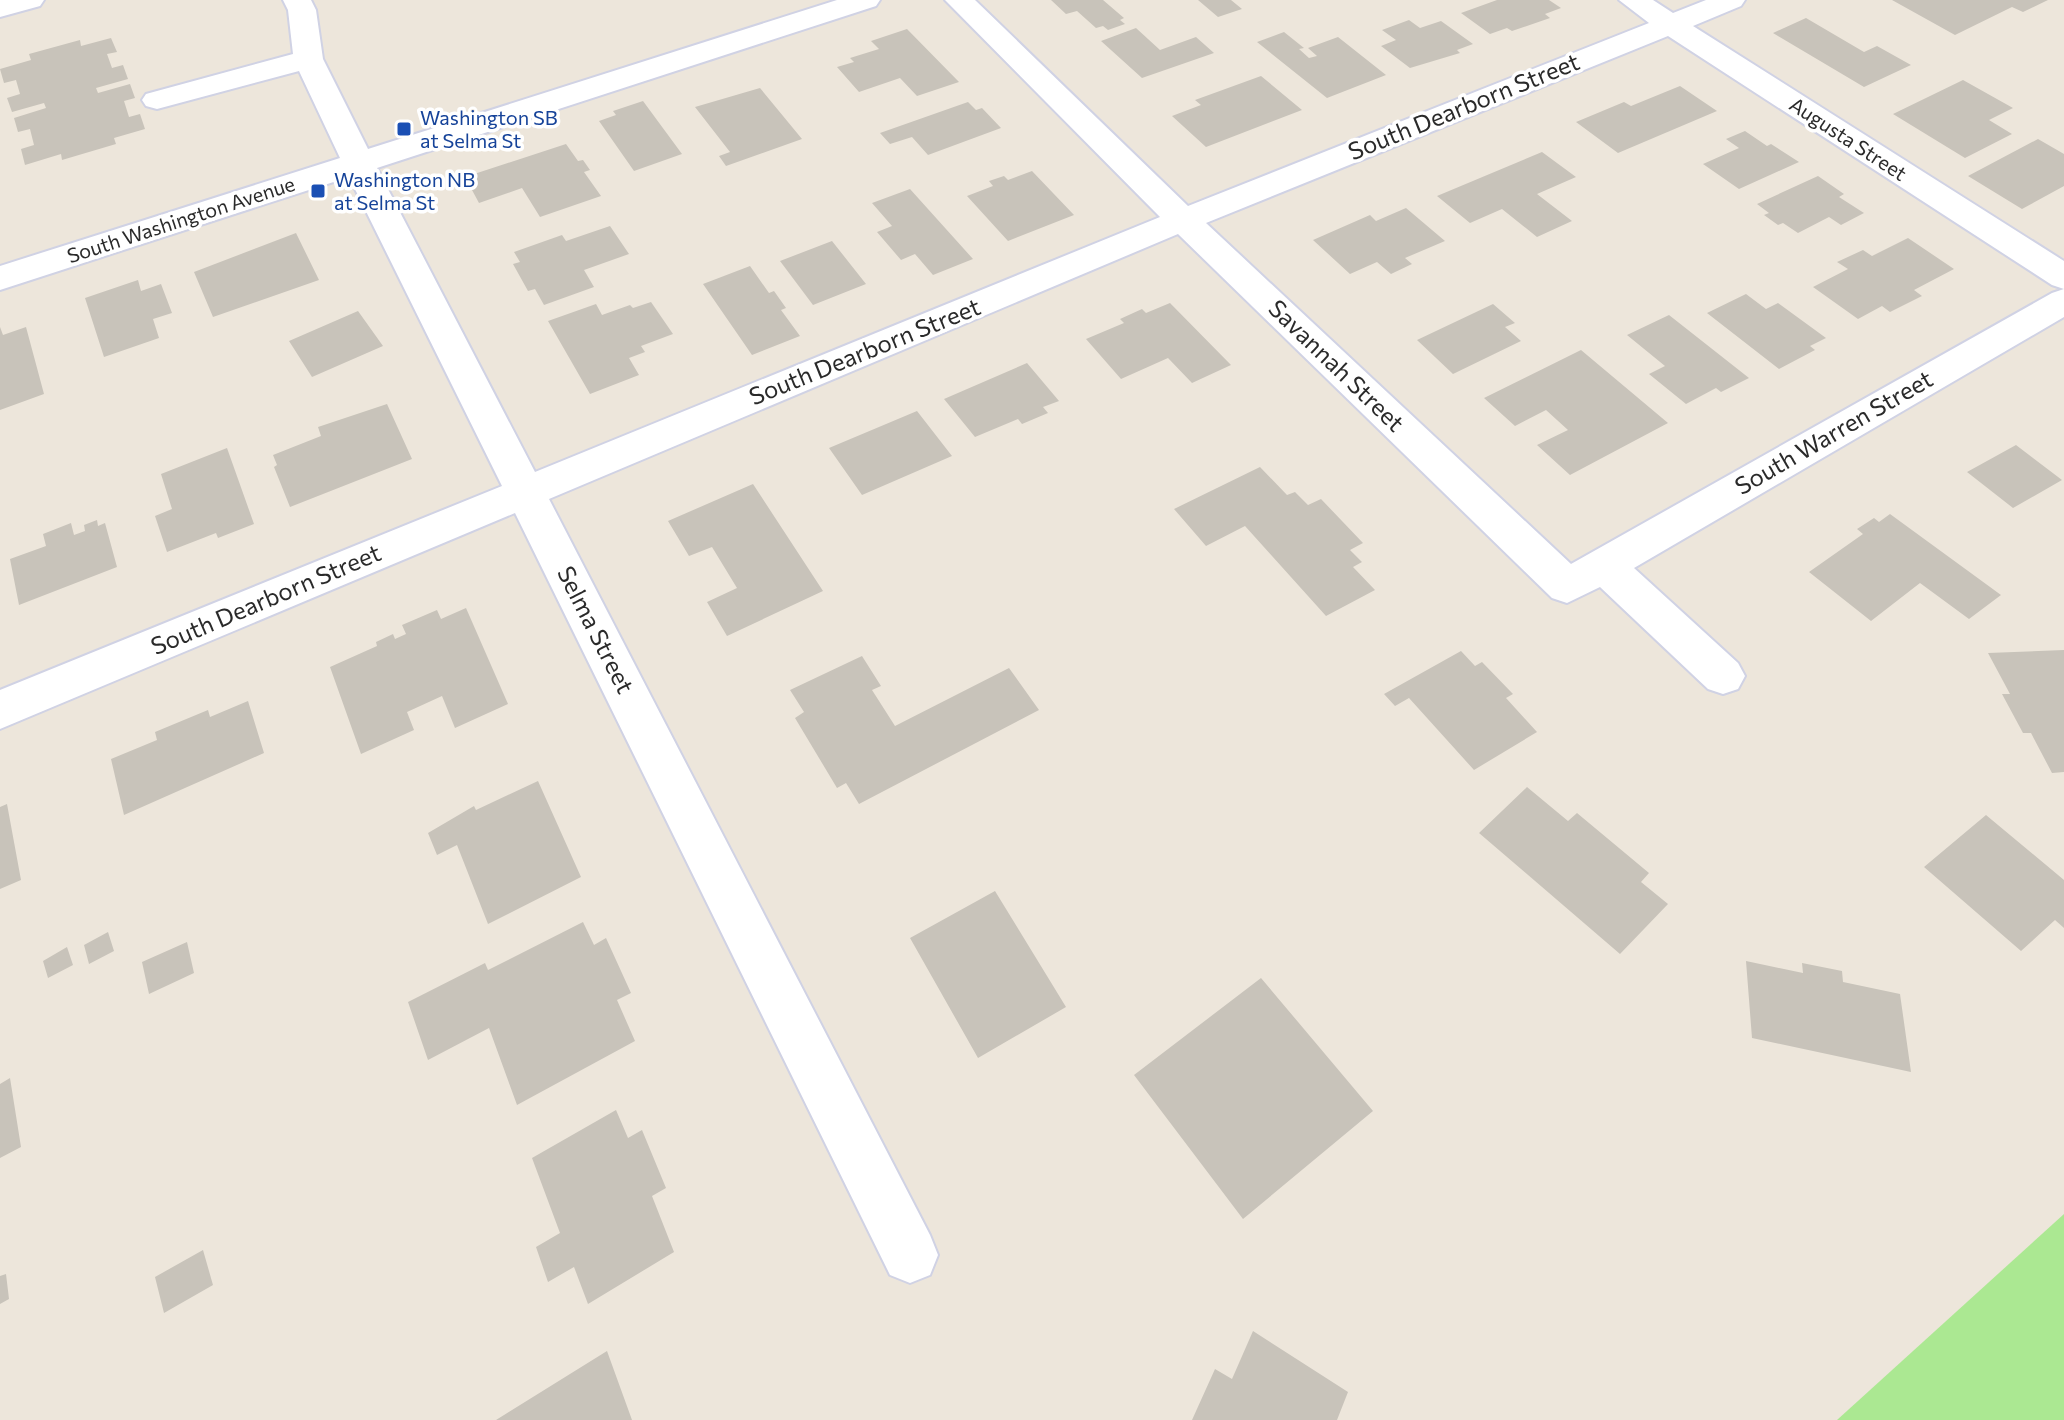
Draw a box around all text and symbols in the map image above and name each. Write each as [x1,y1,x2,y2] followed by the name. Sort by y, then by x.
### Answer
[1344,46,1583,165] street label: South Dearborn Street
[1785,91,1912,185] street label: Augusta Street
[420,105,558,152] place label: Washington SB at Selma St
[395,120,413,138] marker: Washington SB at Selma St
[334,167,475,214] place label: Washington NB at Selma St
[64,171,298,267] street label: South Washington Avenue
[309,182,327,200] marker: Washington NB at Selma St
[745,291,984,410] street label: South Dearborn Street
[1263,293,1411,437] street label: Savannah Street
[1729,363,1937,500] street label: South Warren Street
[146,537,385,660] street label: South Dearborn Street
[552,561,641,698] street label: Selma Street

